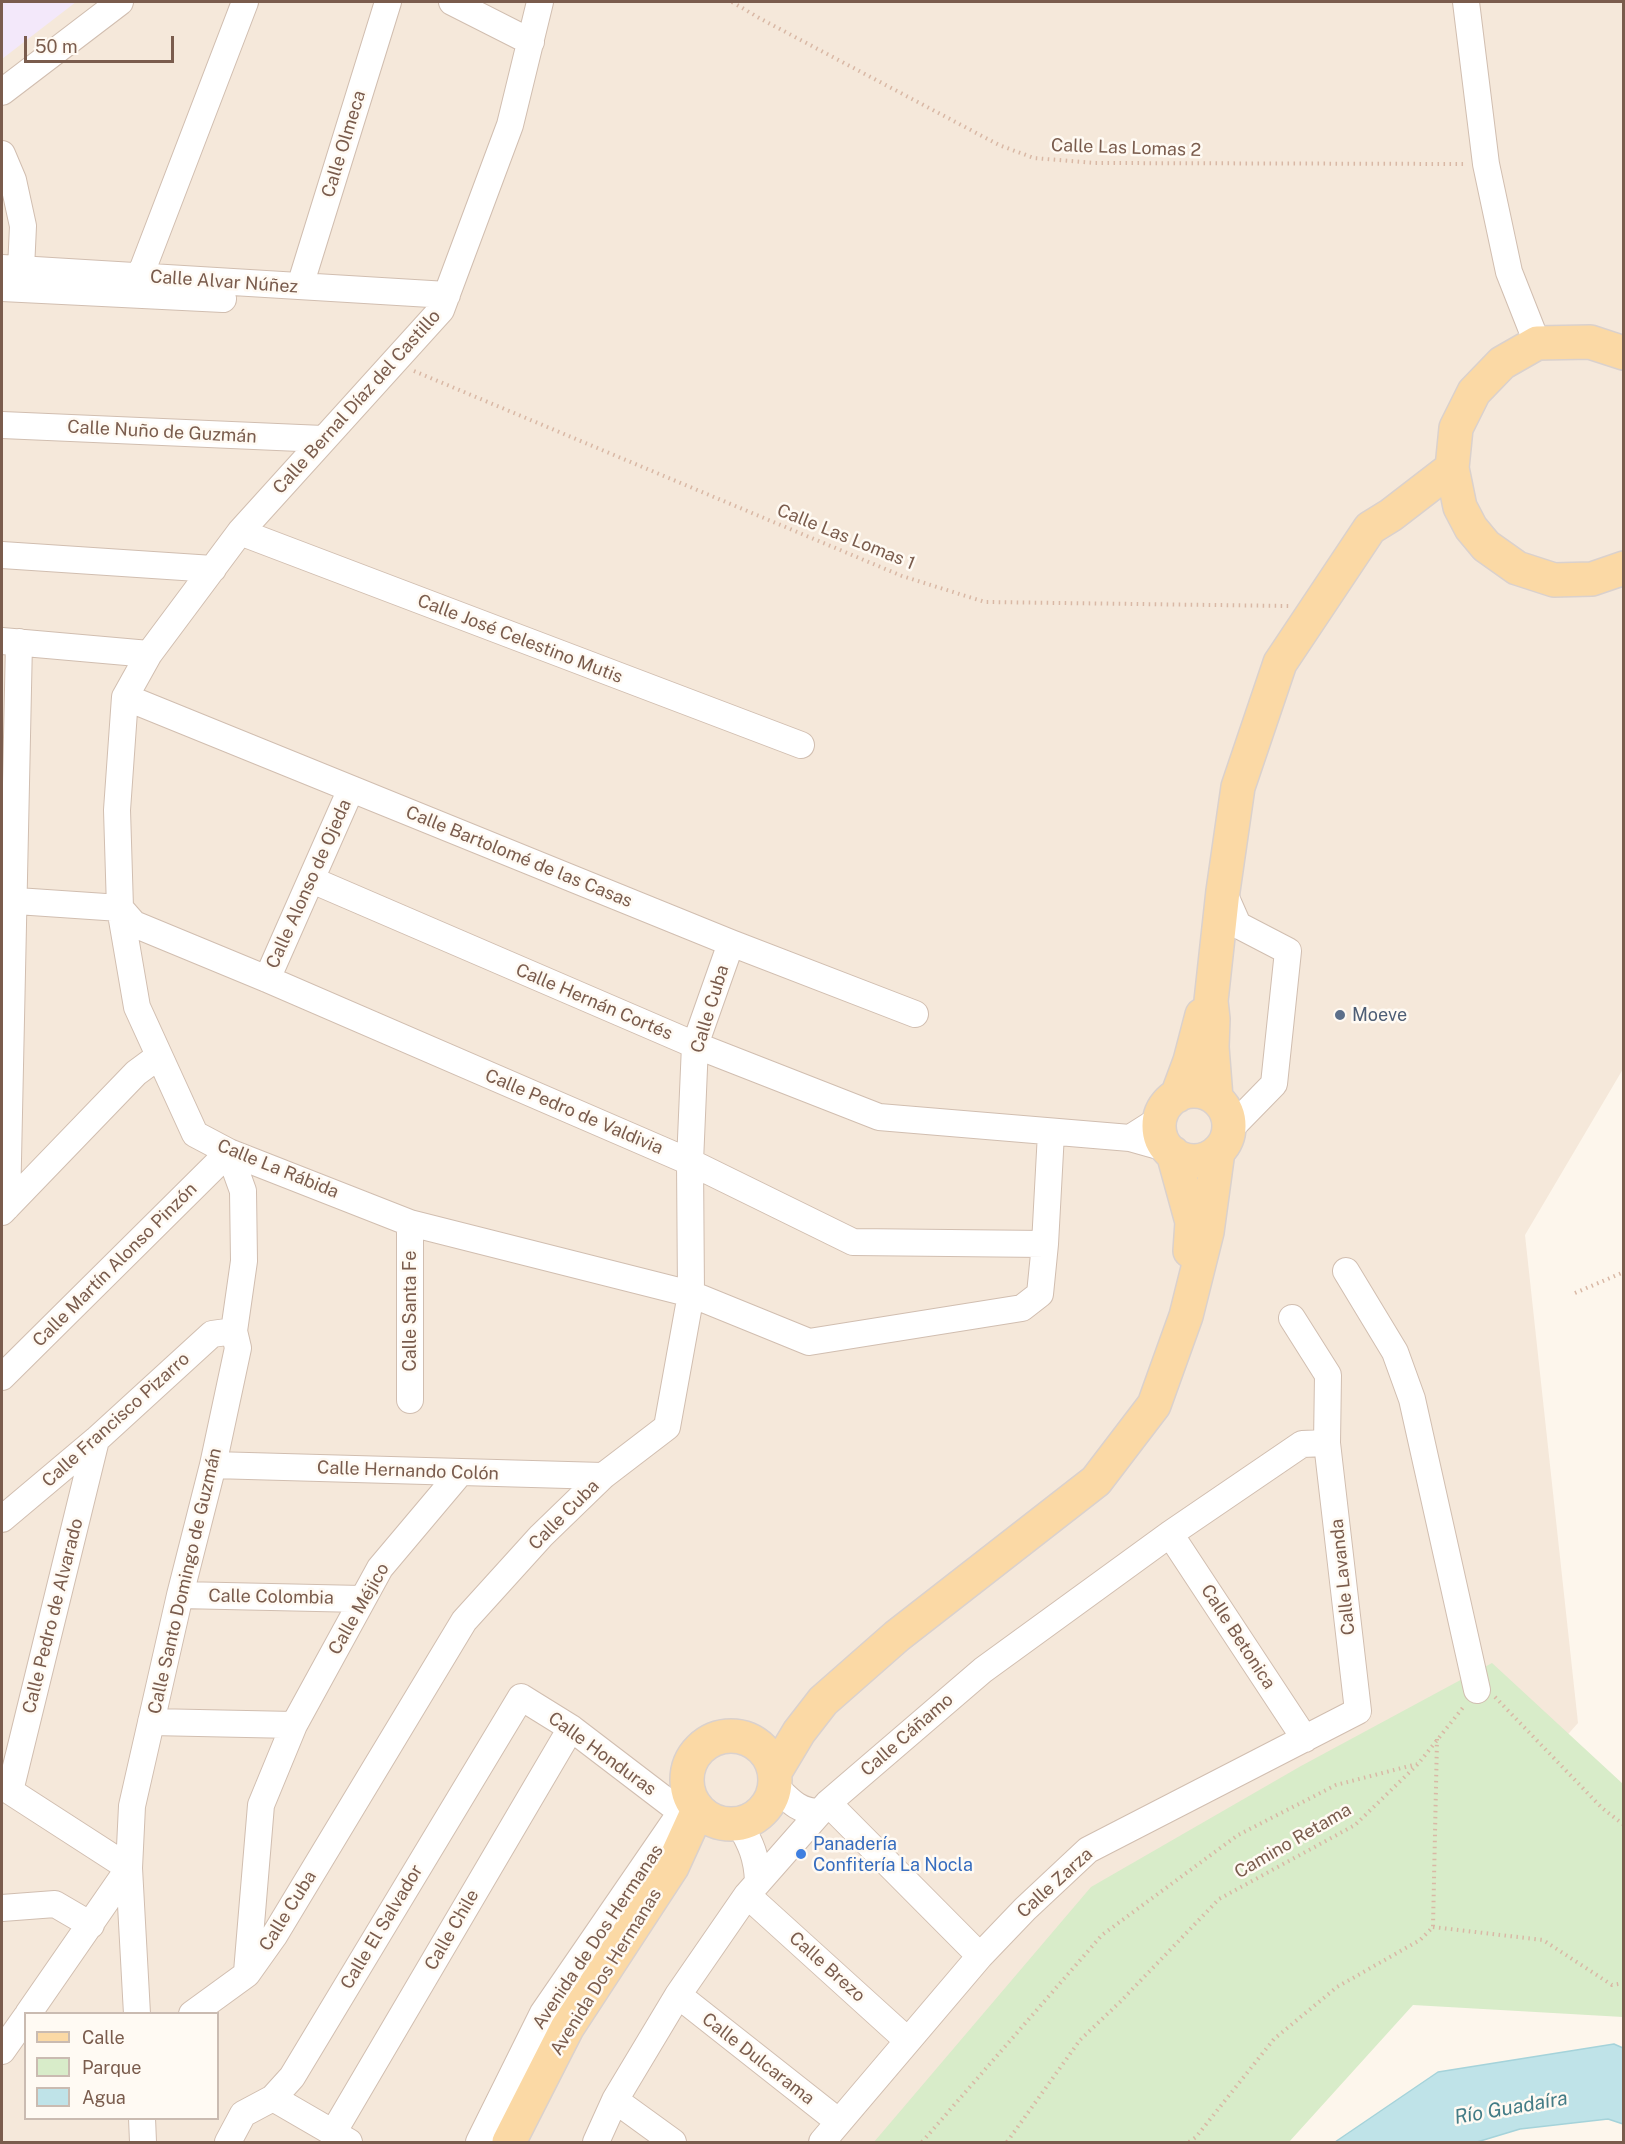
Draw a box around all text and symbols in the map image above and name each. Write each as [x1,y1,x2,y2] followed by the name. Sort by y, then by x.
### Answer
[27,24,177,62] scale bar
[35,36,78,57] text: 50 m
[317,88,371,200] street label: Calle Olmeca
[1051,135,1201,161] street label: Calle Las Lomas 2
[149,266,299,298] street label: Calle Alvar Núñez
[269,306,445,498] street label: Calle Bernal Díaz del Castillo
[67,416,257,448] street label: Calle Nuño de Guzmán
[774,499,918,575] street label: Calle Las Lomas 1
[414,590,626,688] street label: Calle José Celestino Mutis
[262,796,356,972] street label: Calle Alonso de Ojeda
[403,802,635,912] street label: Calle Bartolomé de las Casas
[512,959,676,1045] street label: Calle Hernán Cortés
[686,963,734,1055] street label: Calle Cuba
[1352,1004,1407,1026] place label: Moeve
[1333,1008,1347,1022] marker: Moeve
[482,1065,666,1159] street label: Calle Pedro de Valdivia
[214,1135,342,1203] street label: Calle La Rábida
[28,1178,202,1352] street label: Calle Martín Alonso Pinzón
[399,1251,421,1371] street label: Calle Santa Fe
[38,1348,194,1492] street label: Calle Francisco Pizarro
[144,1446,226,1716] street label: Calle Santo Domingo de Guzmán
[317,1457,499,1485] street label: Calle Hernando Colón
[524,1475,604,1555] street label: Calle Cuba
[18,1516,88,1716] street label: Calle Pedro de Alvarado
[1326,1518,1360,1636] street label: Calle Lavanda
[324,1559,394,1659] street label: Calle Méjico
[1196,1581,1280,1693] street label: Calle Betonica
[208,1585,334,1609] street label: Calle Colombia
[856,1689,958,1781] street label: Calle Cáñamo
[544,1708,660,1800] street label: Calle Honduras
[1231,1799,1355,1883] street label: Camino Retama
[813,1833,973,1876] place label: Panadería Confitería La Nocla
[528,1841,668,2033] street label: Avenida de Dos Hermanas
[1013,1843,1097,1923] street label: Calle Zarza
[794,1847,808,1861] marker: Panadería Confitería La Nocla
[336,1861,428,1993] street label: Calle El Salvador
[255,1867,321,1955] street label: Calle Cuba
[546,1885,666,2059] street label: Avenida Dos Hermanas
[420,1886,484,1974] street label: Calle Chile
[785,1927,869,2007] street label: Calle Brezo
[697,2008,819,2110] street label: Calle Dulcarama
[24,2012,219,2120] legend
[82,2027,125,2048] text: Calle
[82,2057,142,2078] text: Parque
[1452,2086,1570,2130] water label: Río Guadaíra
[82,2087,126,2108] text: Agua

